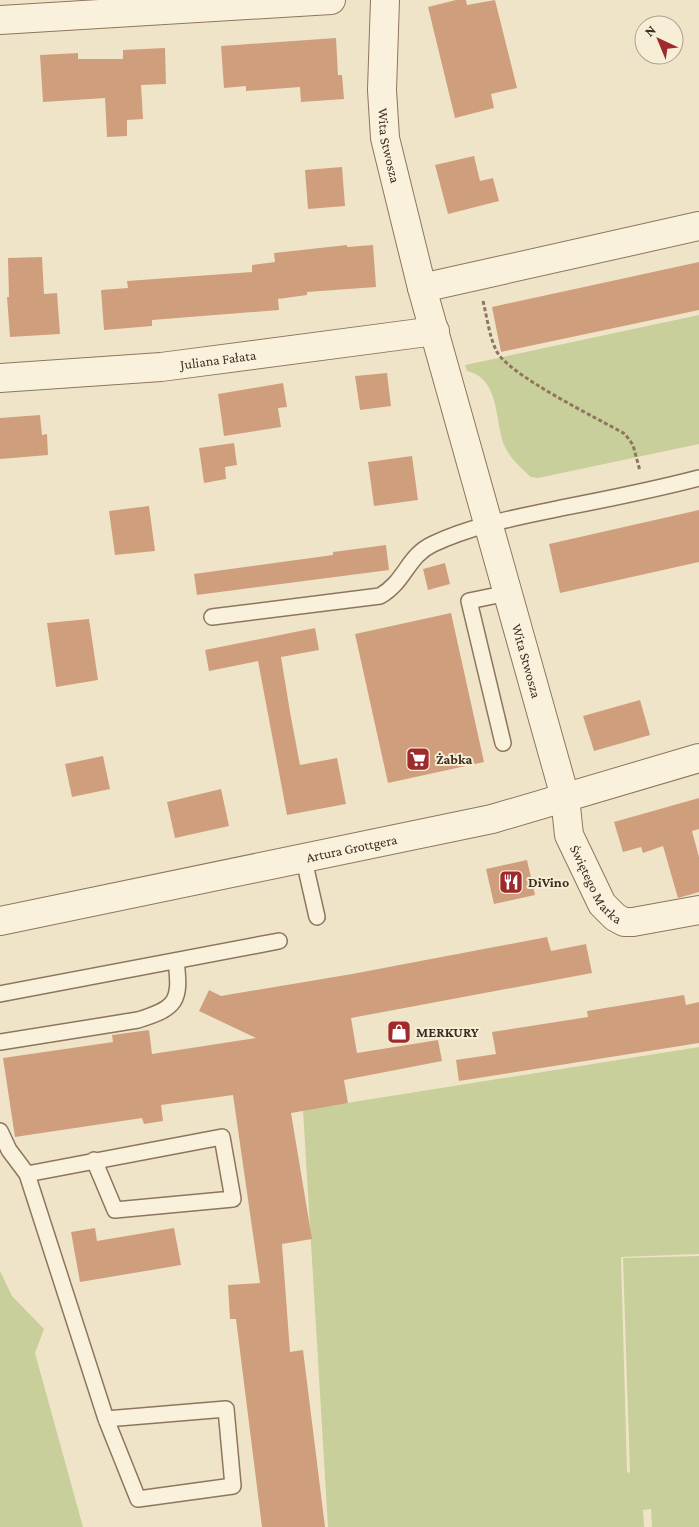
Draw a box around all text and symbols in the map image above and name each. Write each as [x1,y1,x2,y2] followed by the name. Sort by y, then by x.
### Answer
[634,15,684,65] north arrow
[641,21,659,40] text: N
[375,107,404,185] street label: Wita Stwosza
[177,347,258,373] street label: Juliana Fałata
[509,622,545,700] street label: Wita Stwosza
[405,746,431,772] supermarket icon: Żabka
[436,751,473,767] place label: Żabka
[305,831,399,865] street label: Artura Grottgera
[567,842,625,927] street label: Świętego Marka
[498,869,524,895] restaurant icon: DiVino
[528,874,569,890] place label: DiVino
[386,1019,412,1045] shop icon: MERKURY
[416,1024,479,1040] place label: MERKURY

